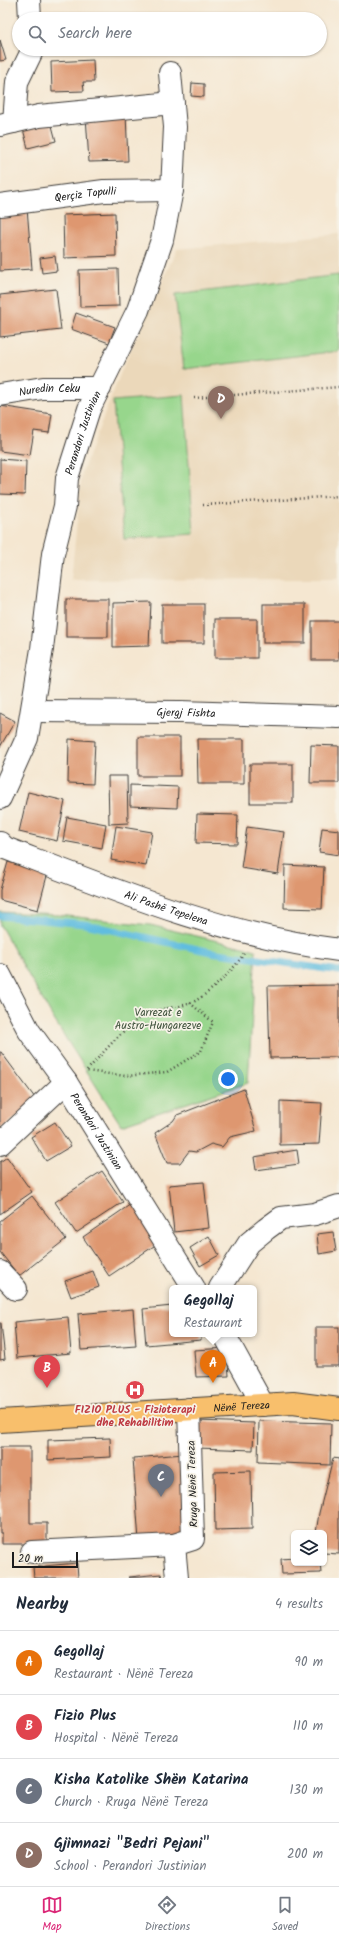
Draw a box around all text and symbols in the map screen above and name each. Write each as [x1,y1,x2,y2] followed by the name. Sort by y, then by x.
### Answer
[12,12,327,56] search box
[58,22,132,46] text: Search here
[26,23,48,45] icon: search
[53,183,117,208] street label: Qerçiz Topulli
[18,380,81,402] street label: Nuredin Ceku
[208,386,234,419] pin: D
[60,388,107,478] street label: Perandori Justinian
[156,704,216,723] street label: Gjergj Fishta
[121,886,210,931] street label: Ali Pashë Tepelena
[115,1004,201,1035] park label: Varrezat e Austro-Hungarezve
[218,1069,238,1089] your location
[65,1089,127,1174] street label: Perandori Justinian
[169,1285,257,1337] popup
[184,1289,234,1313] text: Gegollaj
[184,1313,242,1334] text: Restaurant
[200,1350,226,1383] pin: A
[34,1355,60,1388] pin: B
[124,1379,146,1401] hospital icon: FIZIO PLUS - Fizioterapi dhe Rehabilitim
[213,1396,271,1418] street label: Nënë Tereza
[75,1401,196,1432] place label: FIZIO PLUS - Fizioterapi dhe Rehabilitim
[182,1440,204,1528] street label: Rruga Nënë Tereza
[148,1464,174,1497] pin: C
[291,1530,327,1566] map controls
[291,1530,327,1566] button: layers
[12,1550,78,1569] scale bar
[18,1550,43,1568] text: 20 m
[16,1591,68,1618] text: Nearby
[275,1594,323,1615] text: 4 results
[54,1640,104,1664] text: Gegollaj
[25,1652,33,1673] text: A
[295,1652,323,1673] text: 90 m
[54,1664,193,1685] text: Restaurant · Nënë Tereza
[54,1704,116,1728] text: Fizio Plus
[25,1716,33,1737] text: B
[293,1716,323,1737] text: 110 m
[54,1728,178,1749] text: Hospital · Nënë Tereza
[54,1768,248,1792] text: Kisha Katolike Shën Katarina
[25,1780,33,1801] text: C
[289,1780,323,1801] text: 130 m
[54,1792,208,1813] text: Church · Rruga Nënë Tereza
[54,1832,210,1856] text: Gjimnazi "Bedri Pejani"
[25,1844,33,1865] text: D
[287,1844,323,1865] text: 200 m
[54,1856,206,1877] text: School · Perandori Justinian
[41,1894,63,1936] tab: Map
[145,1894,190,1936] tab: Directions
[272,1894,298,1936] tab: Saved

